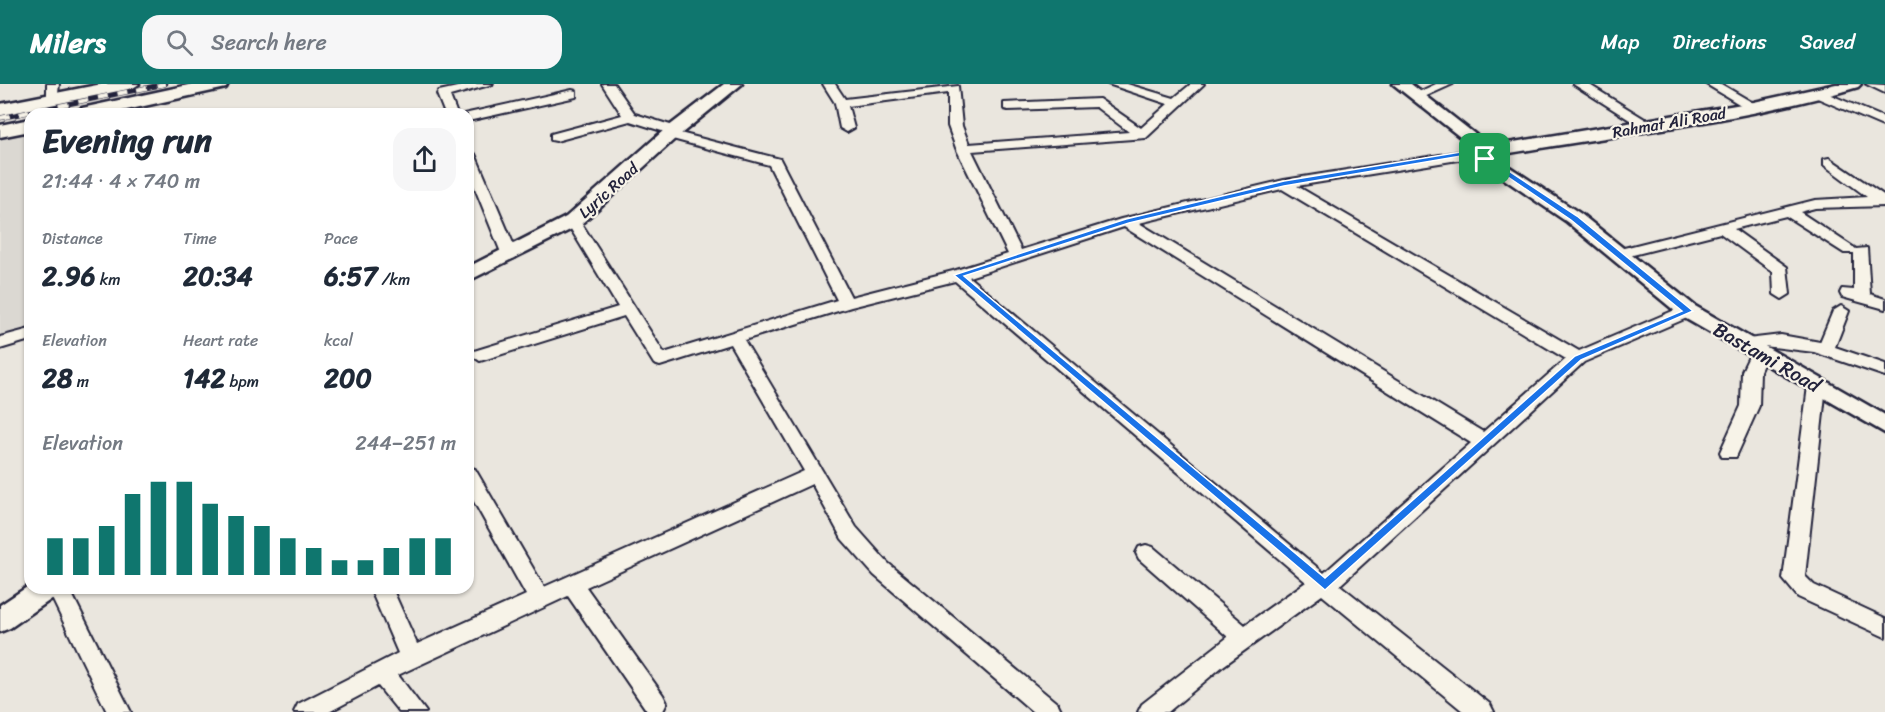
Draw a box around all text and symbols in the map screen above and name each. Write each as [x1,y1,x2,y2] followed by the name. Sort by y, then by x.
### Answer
[142,15,562,69] search box
[30,18,106,67] text: Milers
[211,23,327,62] text: Search here
[1601,23,1639,61] text: Map
[1672,23,1767,61] text: Directions
[1800,23,1855,61] text: Saved
[163,26,196,59] icon: search
[1610,98,1730,147] street label: Rahmat Ali Road
[42,112,212,170] text: Evening run
[393,128,456,191] button: share
[1459,133,1510,184] pin
[1468,142,1501,175] icon: arrive
[571,154,646,226] street label: Lyric Road
[42,164,200,199] text: 21:44 · 4 × 740 m
[42,224,103,253] text: Distance
[183,224,217,253] text: Time
[324,224,358,253] text: Pace
[42,253,96,299] text: 2.96
[183,253,253,299] text: 20:34
[324,253,377,299] text: 6:57
[96,265,121,294] text: km
[377,265,410,294] text: /km
[1706,312,1829,403] street label: Bastami Road
[42,326,107,355] text: Elevation
[183,326,258,355] text: Heart rate
[324,326,353,355] text: kcal
[42,355,73,401] text: 28
[183,355,225,401] text: 142
[324,355,372,401] text: 200
[73,367,89,396] text: m
[225,367,259,396] text: bpm
[42,426,123,461] text: Elevation
[355,426,456,461] text: 244–251 m

